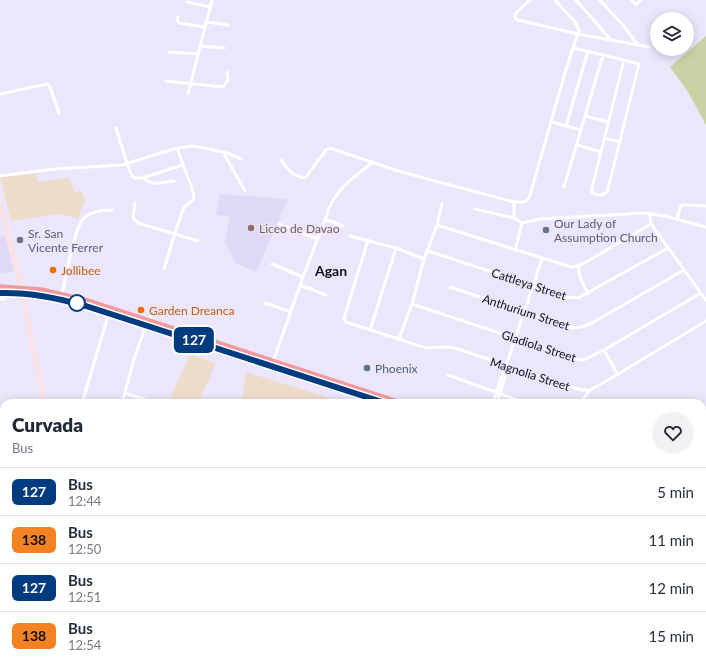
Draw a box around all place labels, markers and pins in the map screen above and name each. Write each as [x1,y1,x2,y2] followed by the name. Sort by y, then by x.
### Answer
[554,216,658,245] place label: Our Lady of Assumption Church
[259,221,340,236] place label: Liceo de Davao
[246,223,256,233] marker: Liceo de Davao
[541,225,551,235] marker: Our Lady of Assumption Church
[28,226,104,255] place label: Sr. San Vicente Ferrer
[15,235,25,245] marker: Sr. San Vicente Ferrer
[61,263,101,278] place label: Jollibee
[48,265,58,275] marker: Jollibee
[68,294,86,312] unlabelled marker
[149,303,235,318] place label: Garden Dreanca
[136,305,146,315] marker: Garden Dreanca
[375,361,418,376] place label: Phoenix
[362,363,372,373] marker: Phoenix

